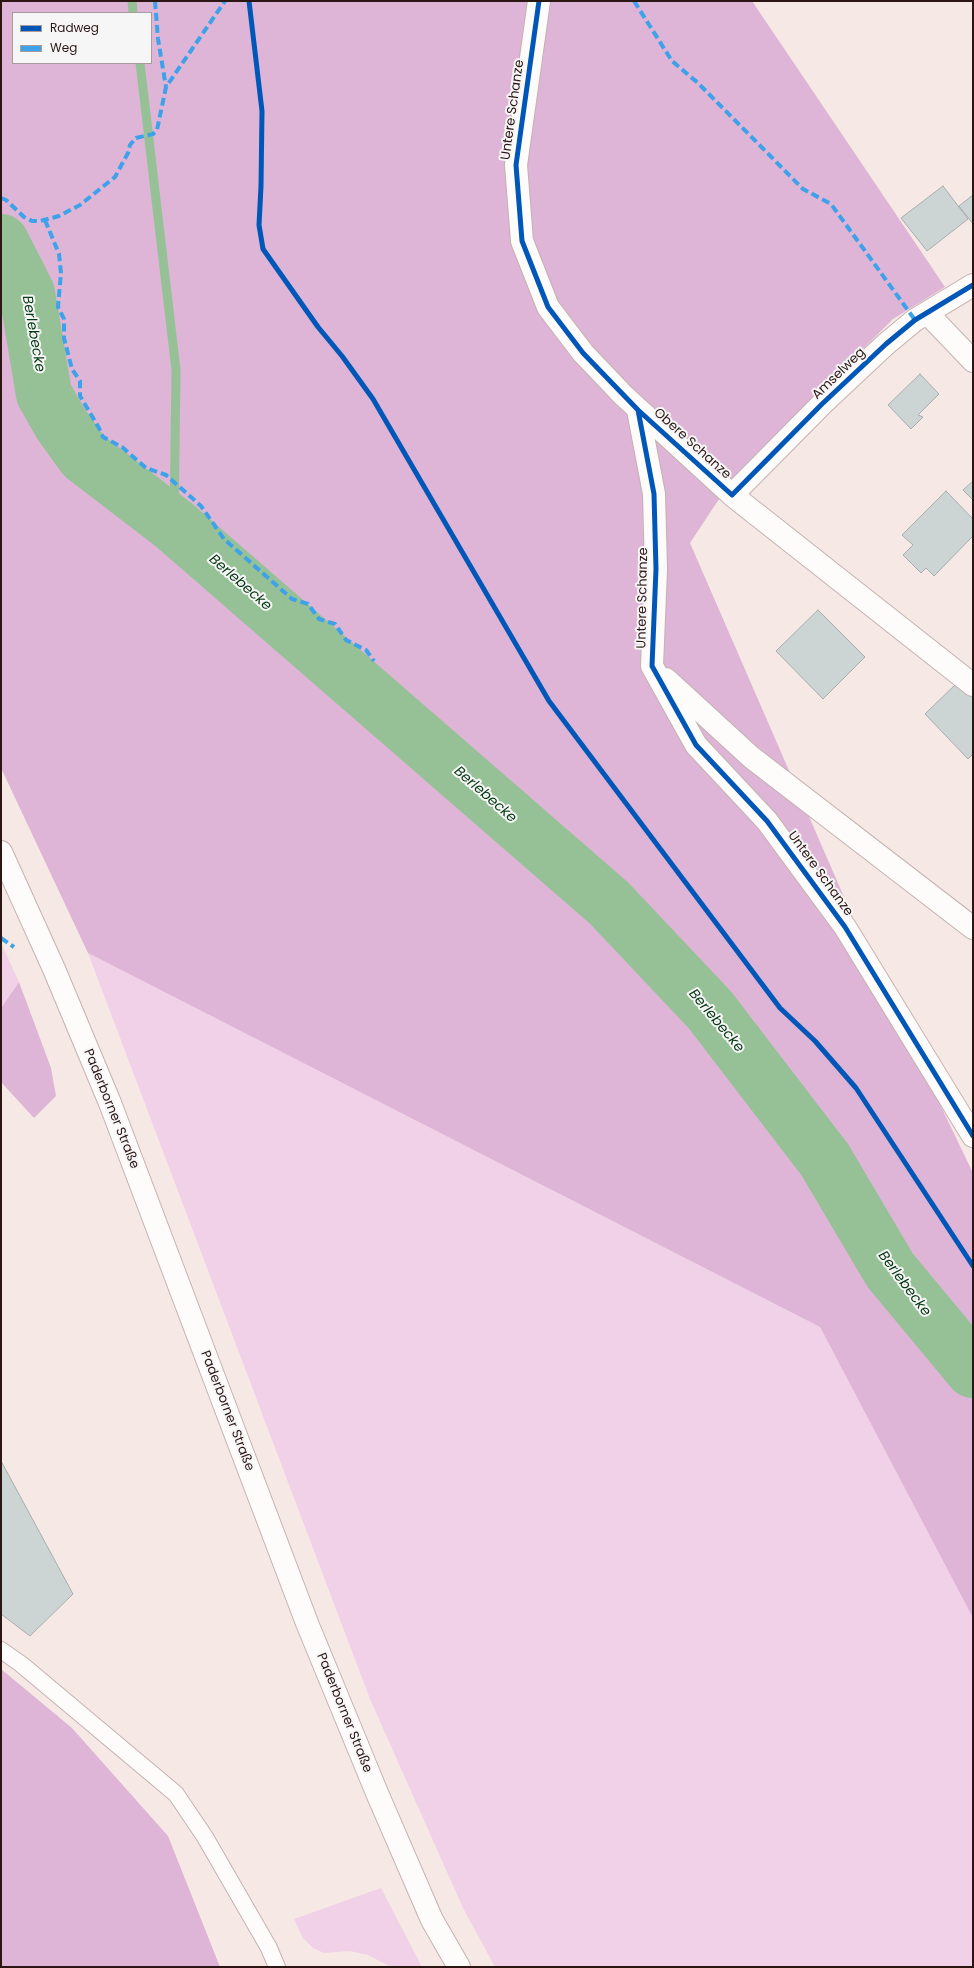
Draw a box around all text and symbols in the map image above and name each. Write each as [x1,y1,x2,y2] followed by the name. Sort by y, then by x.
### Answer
[12,12,152,64] legend
[50,19,99,36] text: Radweg
[50,39,77,56] text: Weg
[498,59,528,161] street label: Untere Schanze
[18,295,48,373] water label: Berlebecke
[809,345,869,403] street label: Amselweg
[650,405,734,483] street label: Obere Schanze
[634,547,652,649] street label: Untere Schanze
[205,551,275,615] water label: Berlebecke
[450,763,520,827] water label: Berlebecke
[784,828,856,920] street label: Untere Schanze
[685,986,747,1056] water label: Berlebecke
[80,1047,142,1171] street label: Paderborner Straße
[874,1248,934,1320] water label: Berlebecke
[197,1349,257,1473] street label: Paderborner Straße
[313,1651,375,1775] street label: Paderborner Straße

